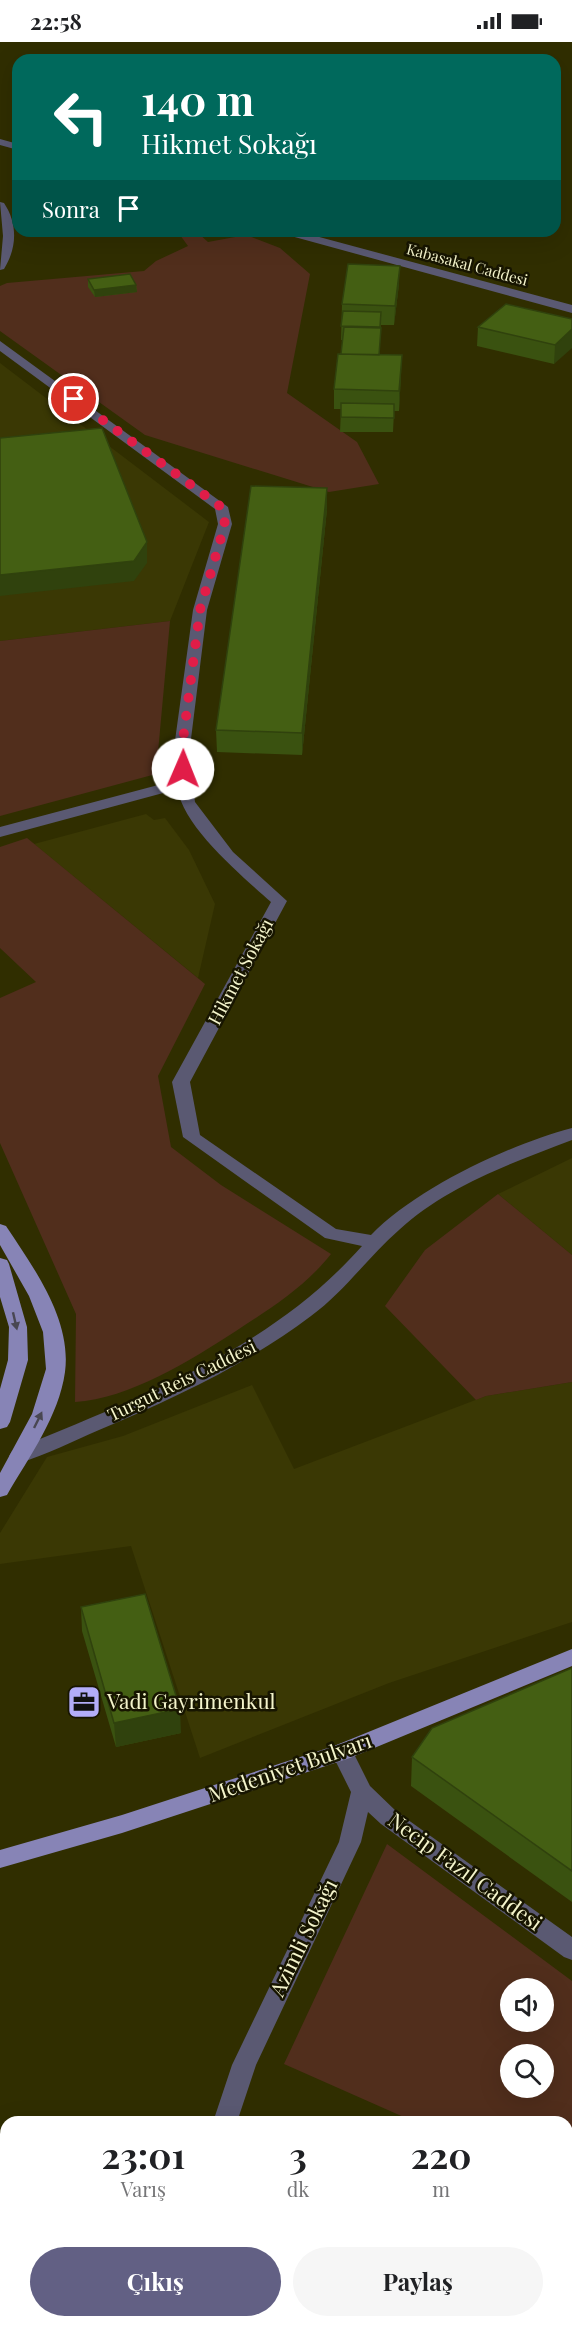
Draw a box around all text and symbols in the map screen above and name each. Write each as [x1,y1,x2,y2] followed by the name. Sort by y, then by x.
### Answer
[30,6,82,36] text: 22:58
[141,71,254,127] text: 140 m
[42,78,120,156] icon: left
[141,125,317,161] text: Hikmet Sokağı
[112,192,145,225] icon: arrive
[42,194,100,224] text: Sonra
[404,238,531,290] street label: Kabasakal Caddesi
[48,373,99,424] pin
[57,382,90,415] icon: arrive
[151,737,215,801] position arrow
[202,914,278,1029] street label: Hikmet Sokağı
[11,1311,21,1330] one-way arrow
[103,1334,260,1426] street label: Turgut Reis Caddesi
[33,1411,42,1428] one-way arrow
[66,1684,102,1720] office icon: Vadi Gayrimenkul
[106,1686,276,1714] place label: Vadi Gayrimenkul
[204,1725,375,1807] street label: Medeniyet Bulvarı
[384,1805,549,1936] street label: Necip Fazıl Caddesi
[261,1874,343,2001] street label: Azimli Sokağı
[500,1978,554,2098] map controls
[500,1978,554,2032] button: sound
[500,2044,554,2098] button: search
[101,2130,185,2178] text: 23:01
[289,2130,307,2178] text: 3
[411,2130,472,2178] text: 220
[121,2175,166,2202] text: Varış
[287,2175,309,2202] text: dk
[432,2175,450,2202] text: m
[30,2247,281,2316] button: Çıkış
[293,2247,543,2316] button: Paylaş

